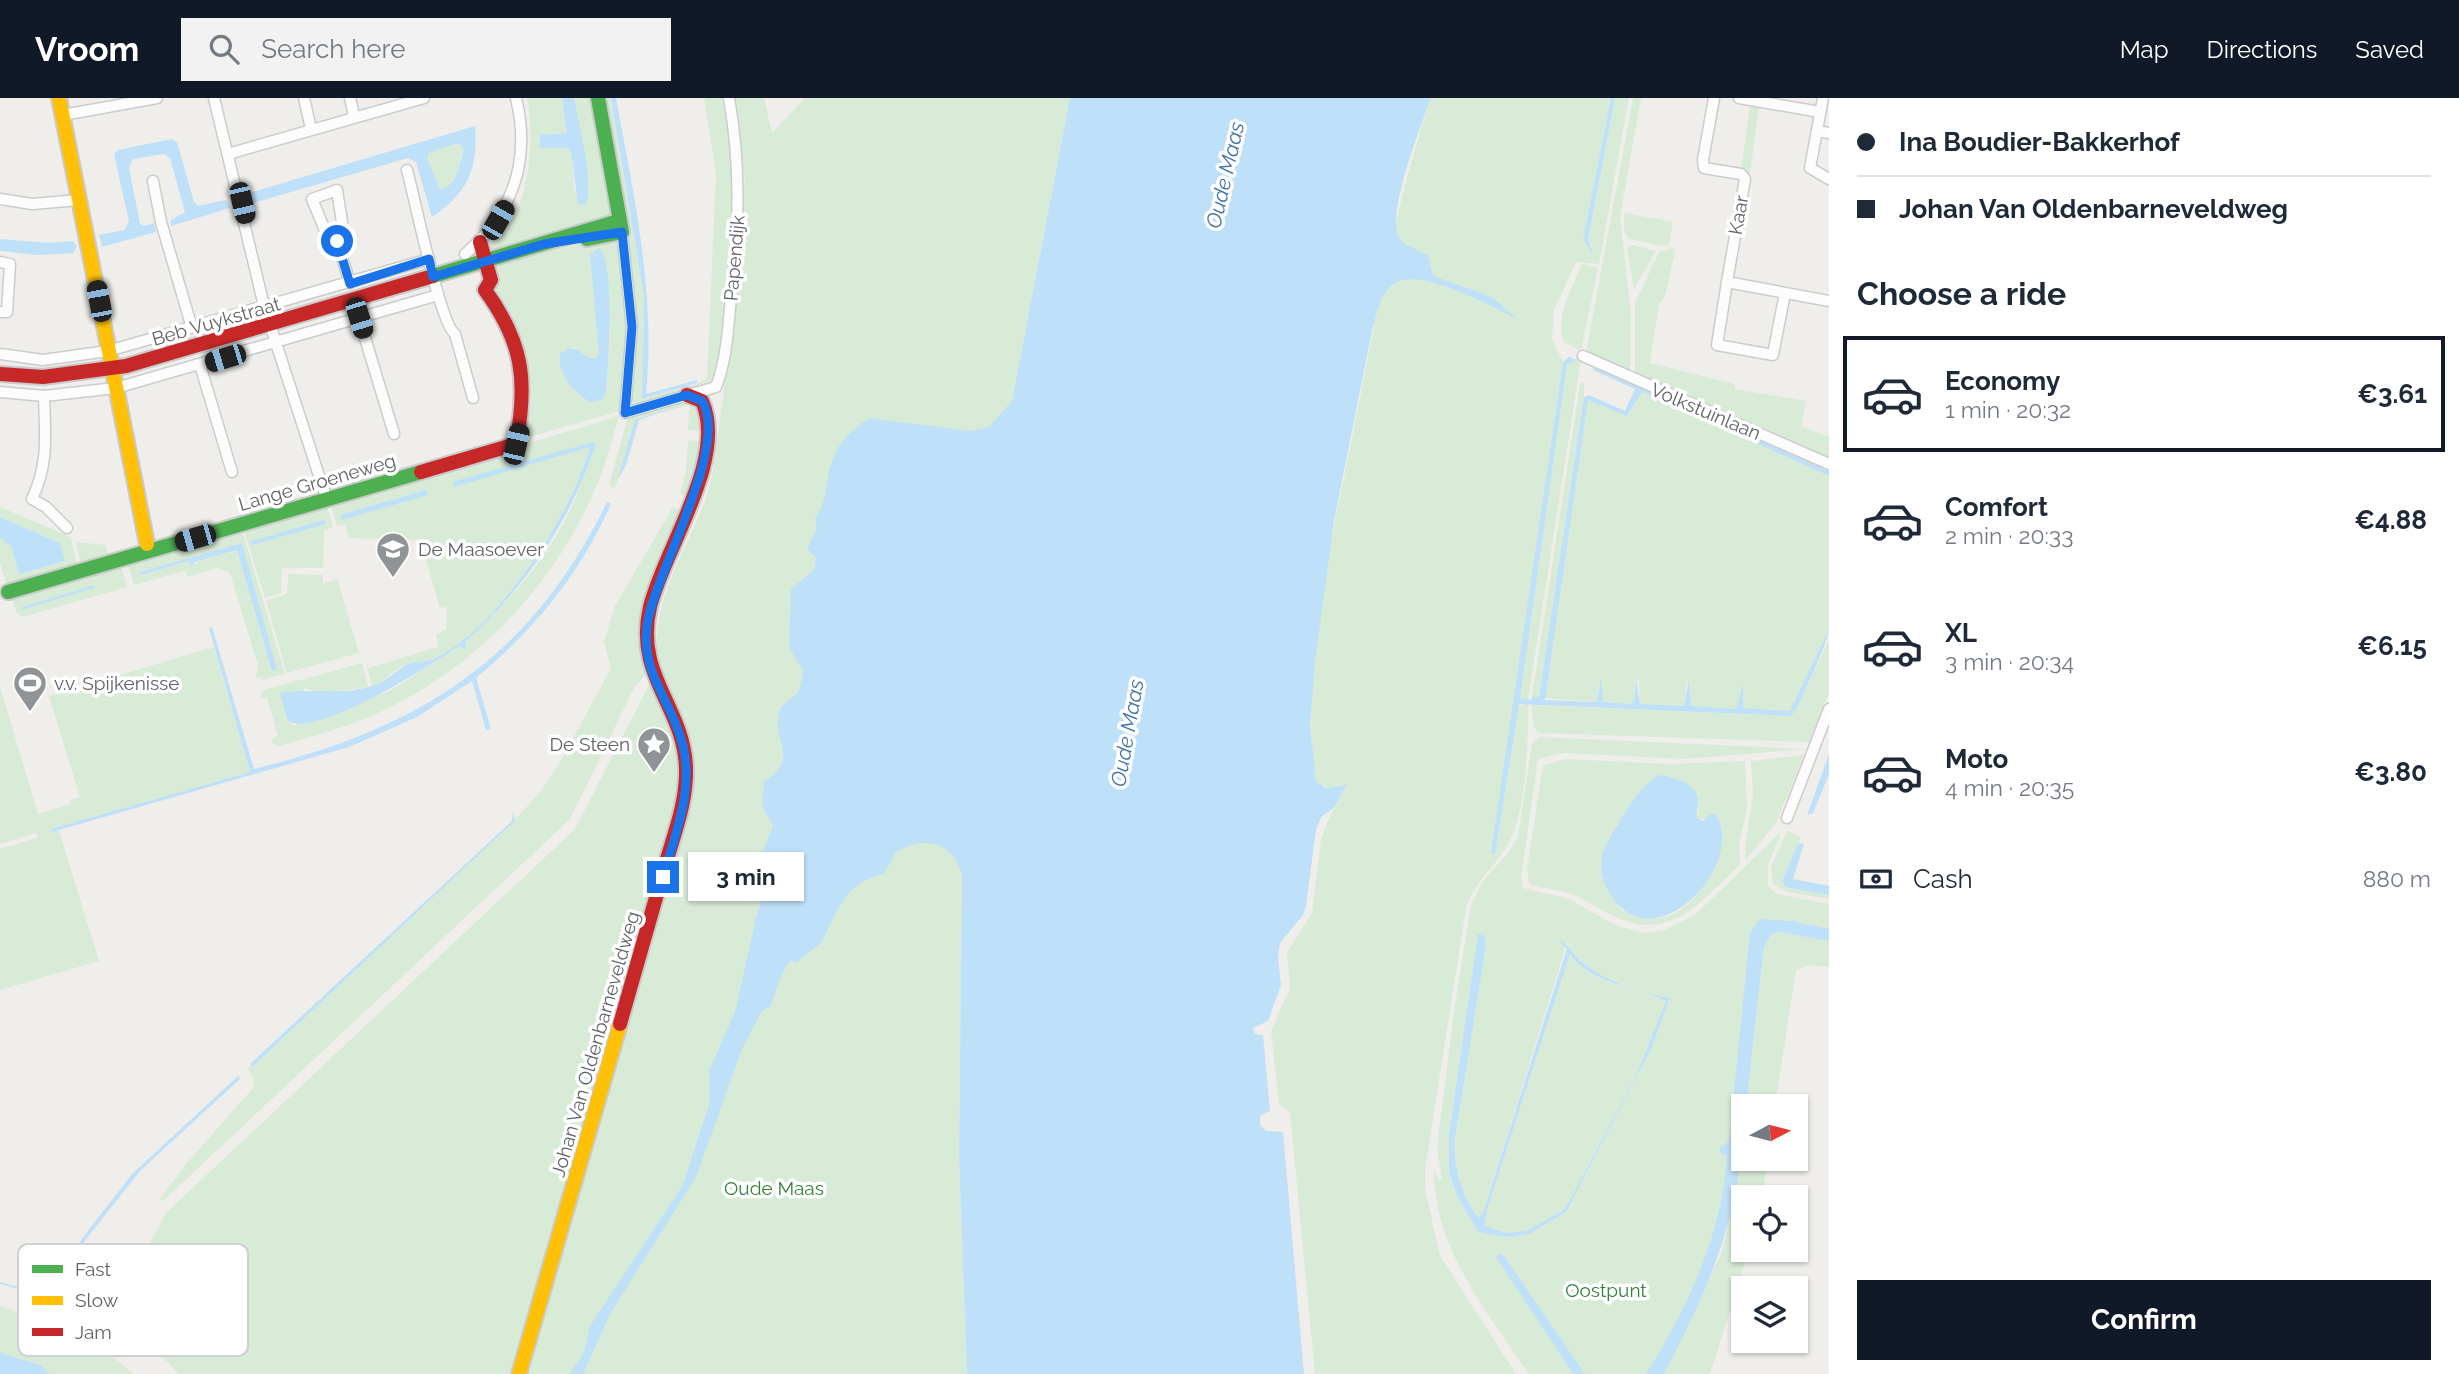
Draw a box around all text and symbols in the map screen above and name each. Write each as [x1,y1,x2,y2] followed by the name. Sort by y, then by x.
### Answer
[181,18,671,81] search box
[35,30,139,69] text: Vroom
[205,30,243,68] icon: search
[261,34,406,64] text: Search here
[2120,35,2169,64] text: Map
[2207,35,2317,64] text: Directions
[2355,35,2424,64] text: Saved
[1201,119,1249,231] water label: Oude Maas
[1899,127,2180,157] text: Ina Boudier-Bakkerhof
[228,180,257,226] car
[1724,193,1752,236] street label: Kaar
[1899,194,2288,224] text: Johan Van Oldenbarneveldweg
[479,197,518,243] car
[719,214,749,302] street label: Papendijk
[321,225,353,257] route start
[1857,275,2066,312] text: Choose a ride
[85,278,114,324] car
[149,292,283,350] street label: Beb Vuykstraat
[343,295,376,341] car
[202,342,249,374] car
[1861,363,1924,426] icon: car
[1945,366,2060,396] text: Economy
[1648,378,1764,444] street label: Volkstuinlaan
[2357,379,2427,409] text: €3.61
[1945,396,2071,423] text: 1 min · 20:32
[502,421,531,467] car
[236,449,398,515] street label: Lange Groeneweg
[1861,489,1924,552] icon: car
[1945,492,2048,522] text: Comfort
[2354,505,2427,535] text: €4.88
[172,522,219,554] car
[1945,522,2073,549] text: 2 min · 20:33
[374,530,412,579] school or university icon: De Maasoever
[418,538,544,560] place label: De Maasoever
[1861,615,1924,678] icon: car
[1945,618,1977,648] text: XL
[2357,631,2427,661] text: €6.15
[1945,648,2074,675] text: 3 min · 20:34
[11,664,49,713] sports icon: v.v. Spijkenisse
[54,672,179,694] place label: v.v. Spijkenisse
[1105,677,1149,789] water label: Oude Maas
[635,725,673,774] place icon: De Steen
[549,733,630,755] place label: De Steen
[1861,741,1924,804] icon: car
[1945,744,2008,774] text: Moto
[2354,757,2427,787] text: €3.80
[1945,774,2074,801] text: 4 min · 20:35
[688,852,803,902] callout: 3 min
[1857,860,1895,898] icon: cash
[647,861,679,893] route end
[716,863,776,890] text: 3 min
[1913,864,1973,894] text: Cash
[2363,865,2431,892] text: 880 m
[546,909,644,1179] street label: Johan Van Oldenbarneveldweg
[1731,1094,1808,1171] north arrow
[1731,1094,1808,1353] map controls
[724,1177,824,1199] park label: Oude Maas
[1731,1185,1808,1262] button: locate
[18,1244,248,1356] legend
[75,1258,111,1280] text: Fast
[1731,1276,1808,1353] button: layers
[1565,1279,1647,1301] park label: Oostpunt
[1857,1280,2431,1360] button: Confirm
[75,1289,119,1311] text: Slow
[75,1321,112,1343] text: Jam

